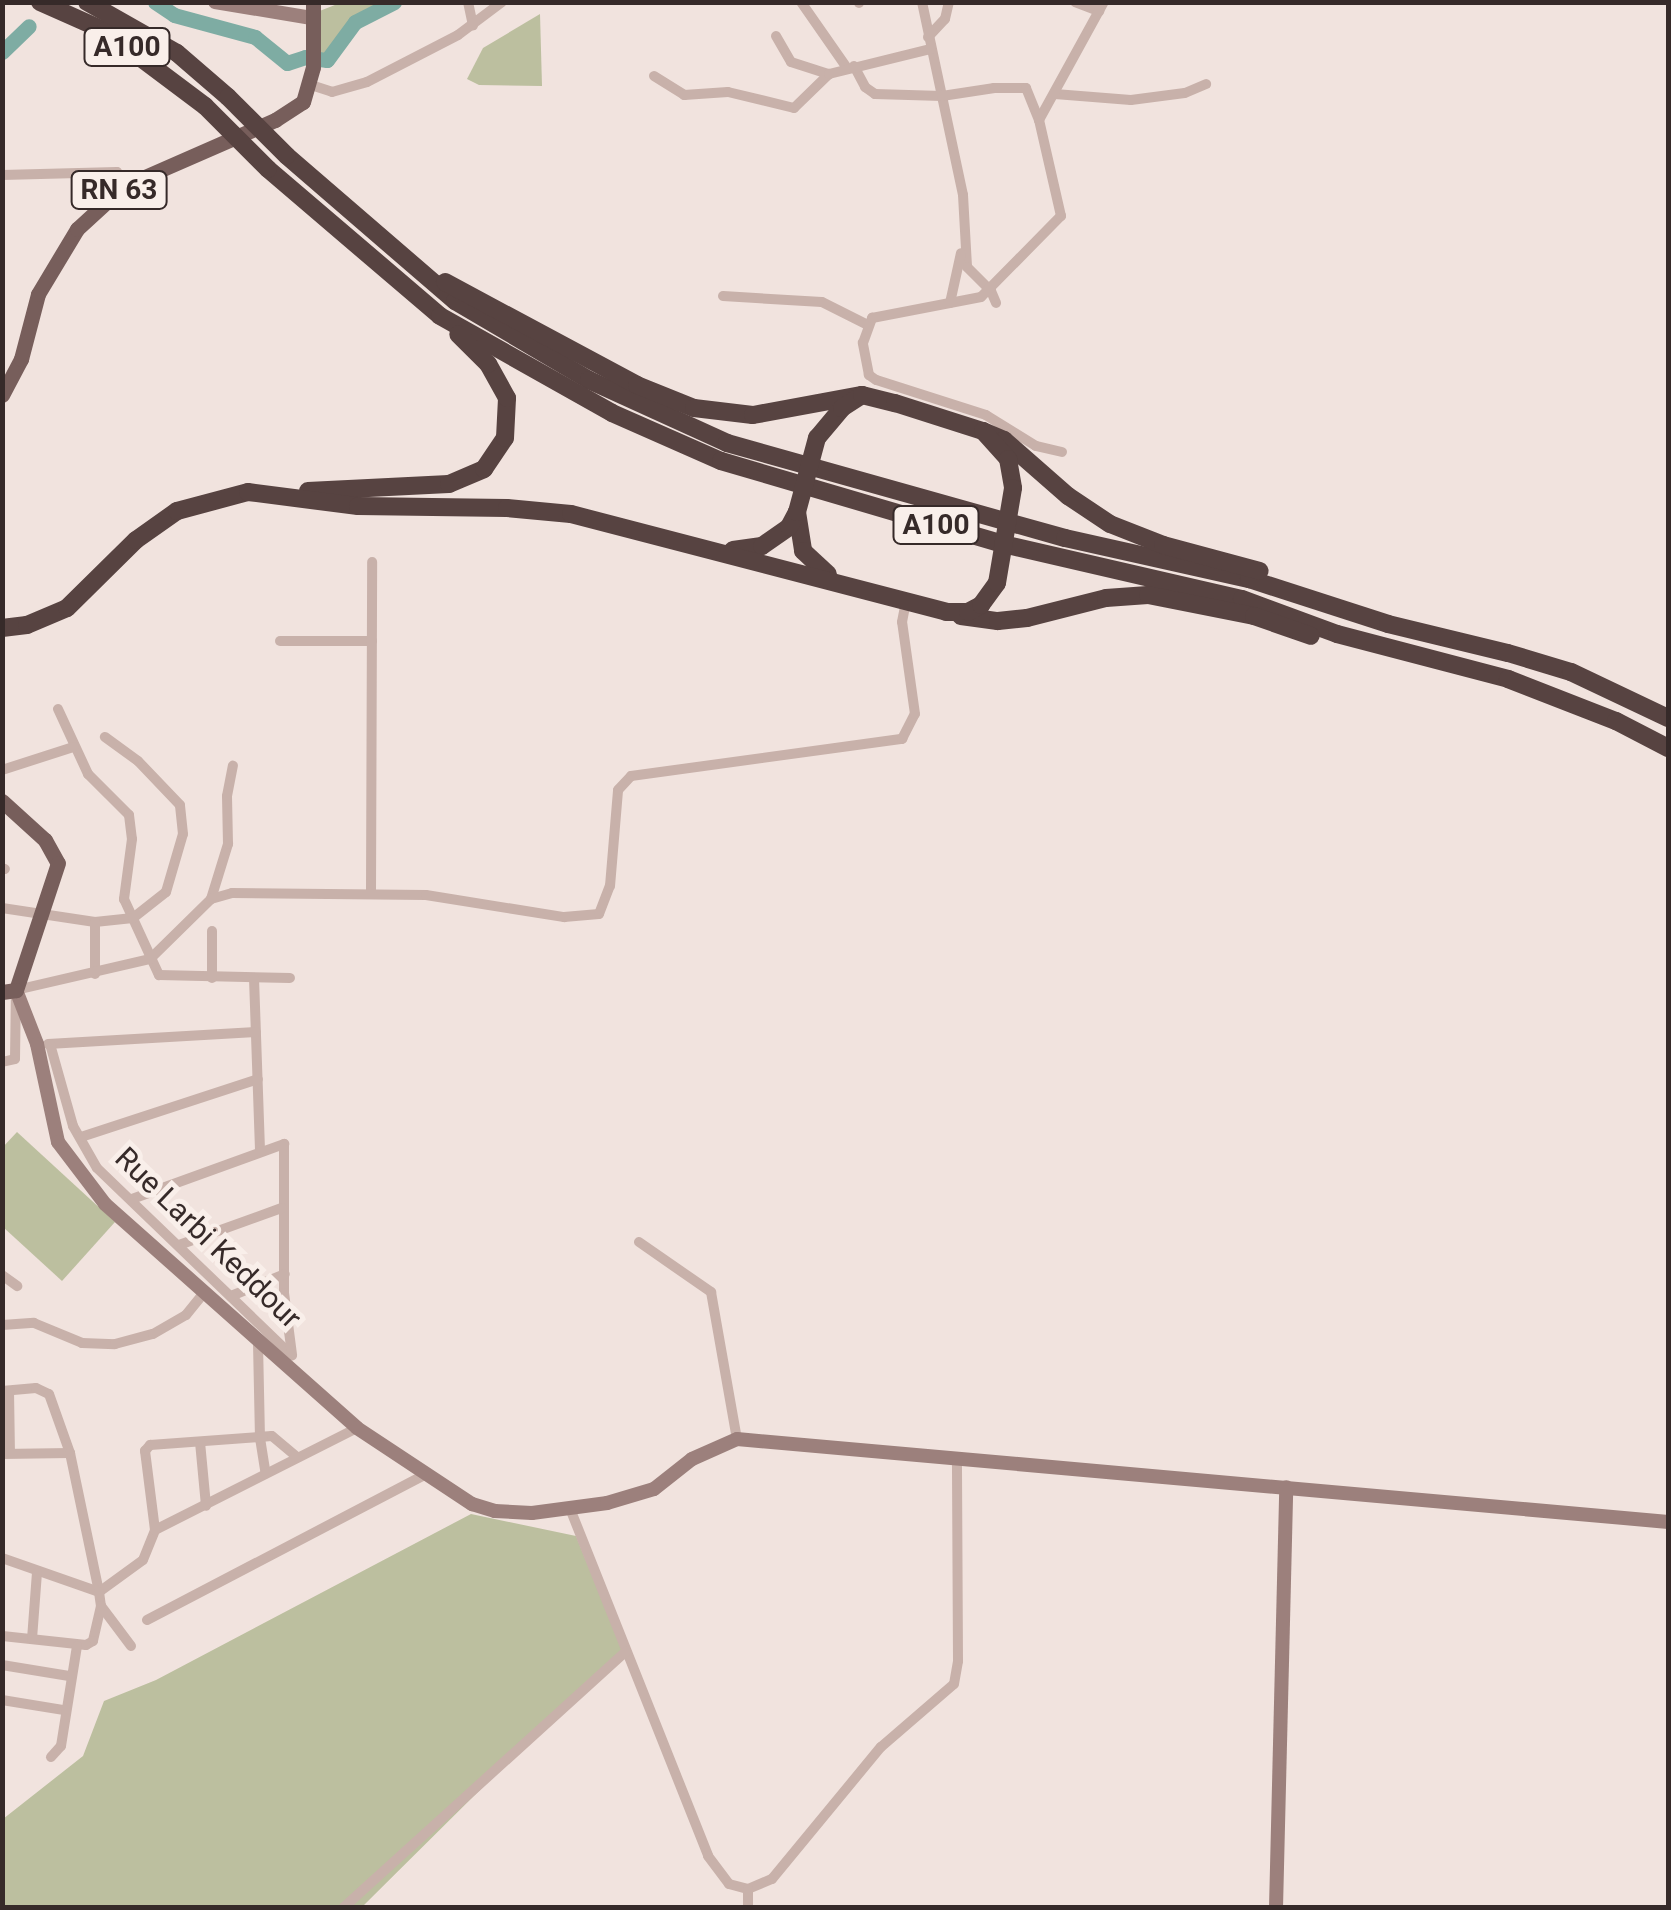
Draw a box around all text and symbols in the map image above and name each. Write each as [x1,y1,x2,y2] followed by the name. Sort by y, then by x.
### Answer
[82,24,172,70] road number: A100
[69,167,169,213] road number: RN 63
[891,502,981,548] road number: A100
[108,1140,308,1336] street label: Rue Larbi Keddour

